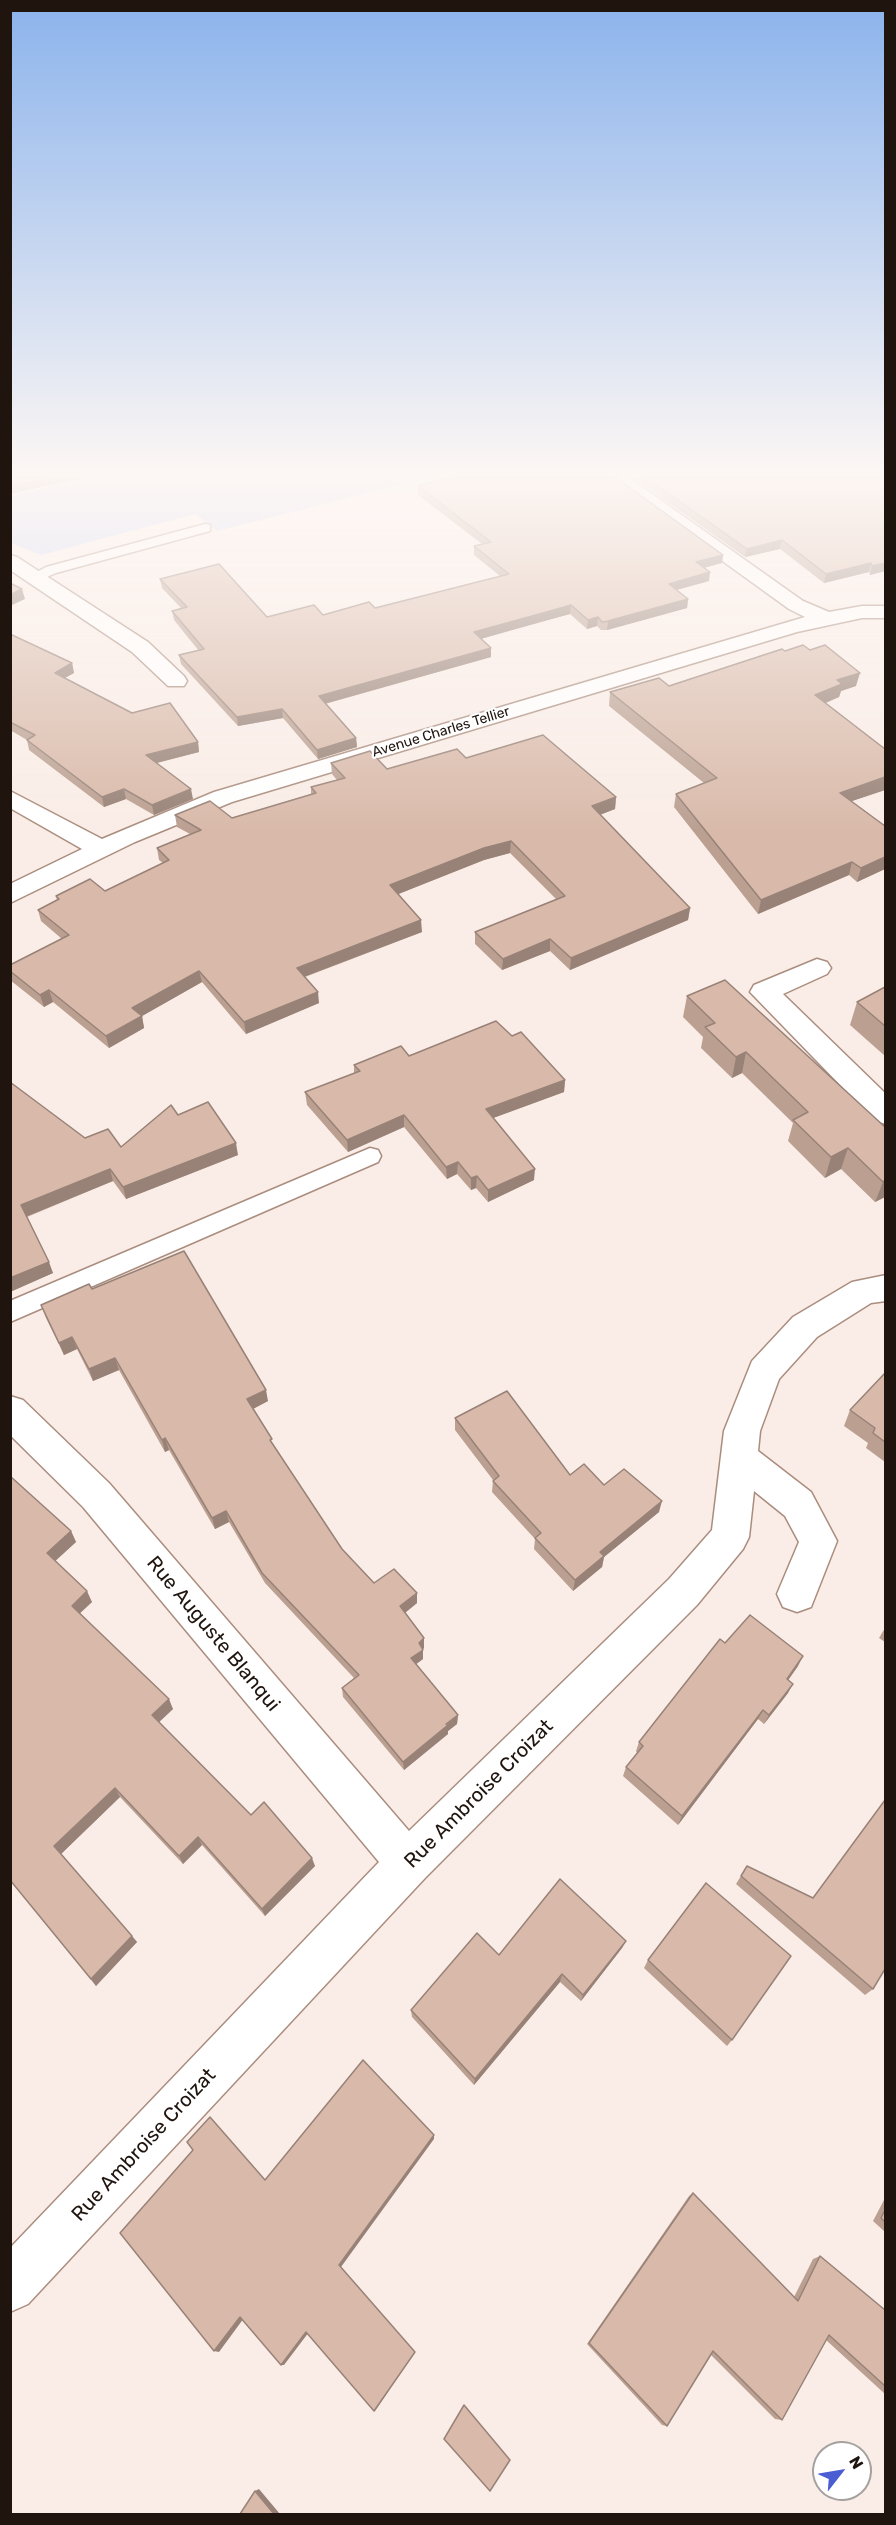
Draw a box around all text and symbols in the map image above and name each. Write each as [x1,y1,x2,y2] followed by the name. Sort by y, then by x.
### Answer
[370,703,512,761] street label: Avenue Charles Tellier
[141,1552,285,1716] street label: Rue Auguste Blanqui
[400,1715,558,1873] street label: Rue Ambroise Croizat
[67,2064,221,2226] street label: Rue Ambroise Croizat
[812,2441,872,2501] north arrow
[845,2453,867,2472] text: N

